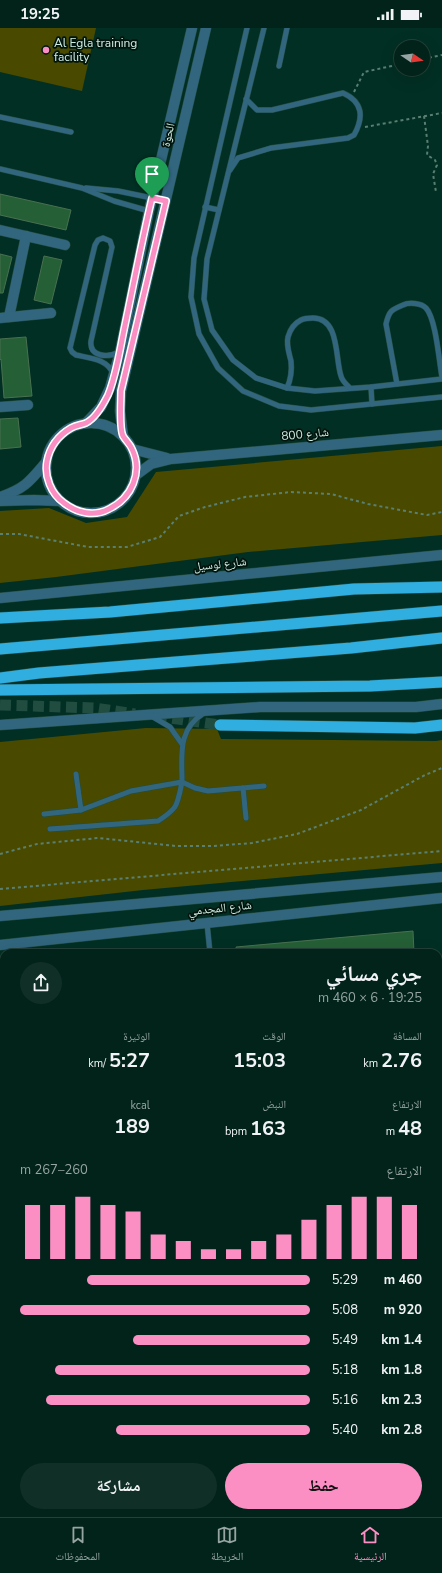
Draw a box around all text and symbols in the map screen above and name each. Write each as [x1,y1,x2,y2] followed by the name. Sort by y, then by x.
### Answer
[20,4,60,24] text: 19:25
[54,35,137,65] place label: Al Egla training facility
[394,40,430,76] north arrow
[394,40,430,76] map controls
[41,45,51,55] marker: Al Egla training facility
[158,121,179,148] street label: الحوة
[135,157,169,198] pin
[141,163,163,185] icon: arrive
[281,424,329,444] street label: شارع 800
[193,553,247,575] street label: شارع لوسيل
[188,897,253,921] street label: شارع المجدمي
[326,959,422,989] text: جري مسائي
[20,962,62,1004] button: share
[318,989,422,1007] text: 19:25 · 6 × 460 m
[123,1029,150,1044] text: الوتيرة
[262,1029,286,1044] text: الوقت
[393,1029,422,1044] text: المسافة
[109,1047,150,1074] text: 5:27
[233,1047,286,1074] text: 15:03
[381,1047,422,1074] text: 2.76
[88,1056,109,1071] text: /km
[363,1056,381,1071] text: km
[263,1097,286,1112] text: النبض
[392,1097,422,1112] text: الارتفاع
[131,1098,150,1113] text: kcal
[114,1113,150,1140] text: 189
[250,1115,286,1142] text: 163
[398,1115,422,1142] text: 48
[225,1124,250,1139] text: bpm
[386,1124,398,1139] text: m
[20,1161,88,1179] text: 260–267 m
[387,1162,422,1180] text: الارتفاع
[332,1271,358,1289] text: 5:29
[384,1271,422,1289] text: 460 m
[332,1301,358,1319] text: 5:08
[384,1301,422,1319] text: 920 m
[332,1331,358,1349] text: 5:49
[381,1331,422,1349] text: 1.4 km
[332,1361,358,1379] text: 5:18
[381,1361,422,1379] text: 1.8 km
[332,1391,358,1409] text: 5:16
[381,1391,422,1409] text: 2.3 km
[332,1421,358,1439] text: 5:40
[381,1421,422,1439] text: 2.8 km
[20,1463,217,1509] button: مشاركة
[225,1463,422,1509] button: حفظ
[55,1524,100,1567] tab: المحفوظات
[211,1524,243,1567] tab: الخريطة
[354,1524,387,1567] tab: الرئيسية

